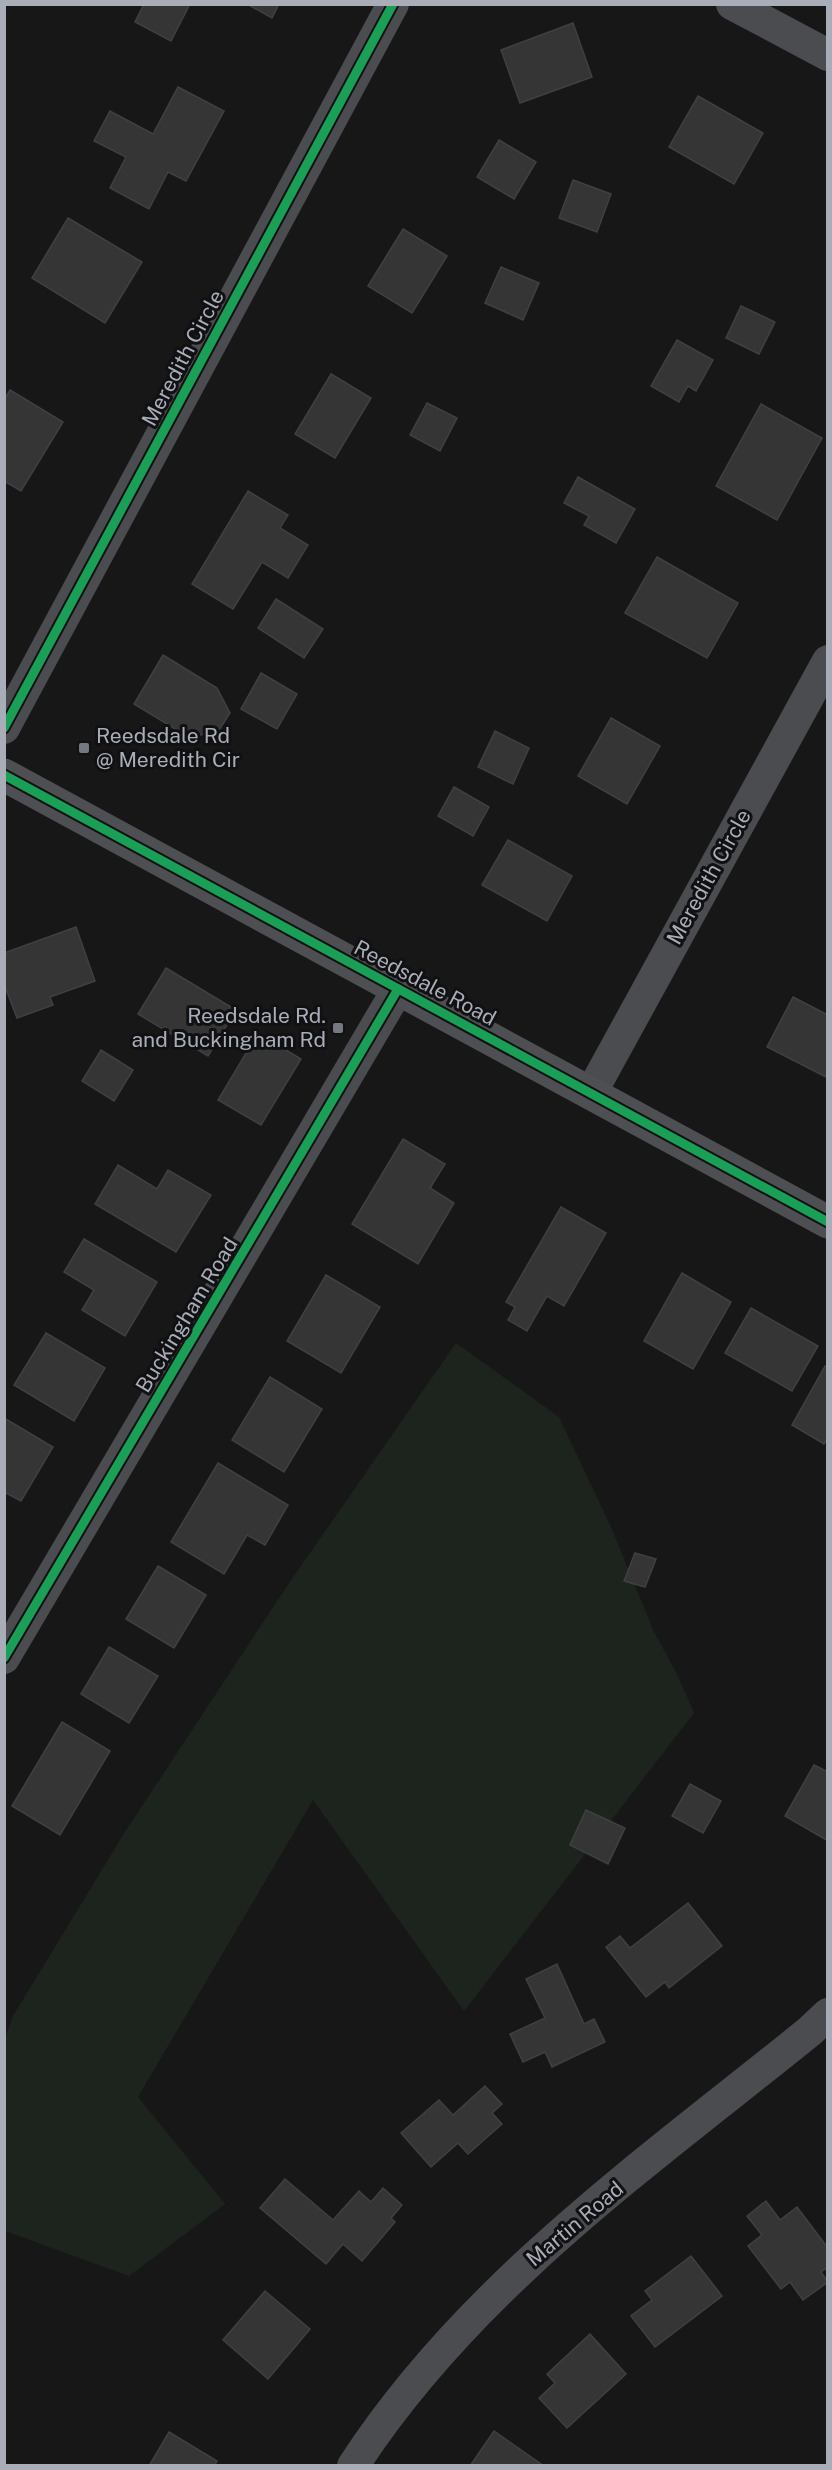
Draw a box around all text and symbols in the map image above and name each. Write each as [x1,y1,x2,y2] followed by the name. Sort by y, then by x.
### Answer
[136,286,229,430] street label: Meredith Circle
[96,723,240,772] place label: Reedsdale Rd @ Meredith Cir
[77,741,91,755] marker: Reedsdale Rd @ Meredith Cir
[661,805,756,949] street label: Meredith Circle
[350,935,501,1031] street label: Reedsdale Road
[131,1003,326,1052] place label: Reedsdale Rd. and Buckingham Rd
[331,1021,345,1035] marker: Reedsdale Rd. and Buckingham Rd
[130,1233,243,1397] street label: Buckingham Road
[521,2176,628,2271] street label: Martin Road

